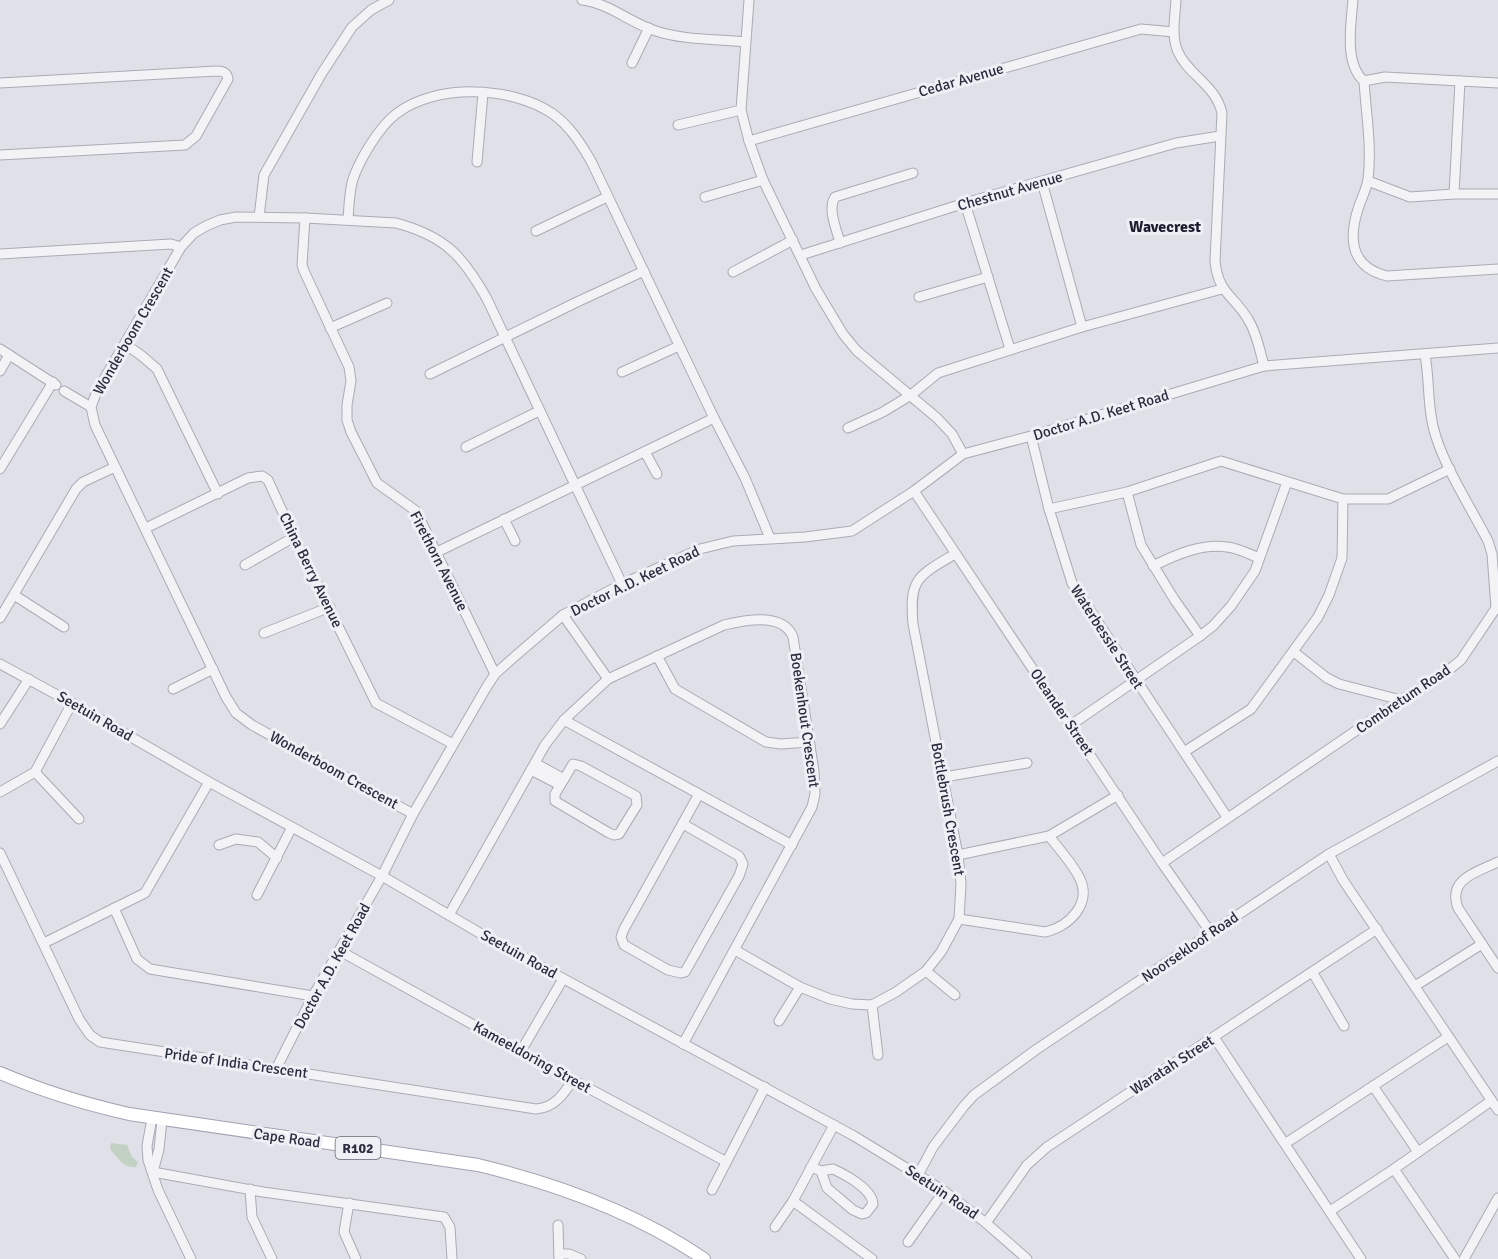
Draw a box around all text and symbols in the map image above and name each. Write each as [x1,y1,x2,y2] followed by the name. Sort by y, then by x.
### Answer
[916,59,1006,101] street label: Cedar Avenue
[955,167,1065,215] street label: Chestnut Avenue
[1129,217,1201,237] district label: Wavecrest
[89,264,177,398] street label: Wonderboom Crescent
[1031,386,1171,444] street label: Doctor A.D. Keet Road
[406,508,472,614] street label: Firethorn Avenue
[275,510,347,630] street label: China Berry Avenue
[568,542,702,620] street label: Doctor A.D. Keet Road
[1067,582,1147,692] street label: Waterbessie Street
[787,651,823,789] street label: Boekenhout Crescent
[1352,661,1454,737] street label: Combretum Road
[1026,665,1098,759] street label: Oleander Street
[54,687,136,745] street label: Seetuin Road
[267,727,401,813] street label: Wonderboom Crescent
[927,741,969,877] street label: Bottlebrush Crescent
[290,900,374,1032] street label: Doctor A.D. Keet Road
[1138,908,1242,986] street label: Noorsekloof Road
[478,926,560,982] street label: Seetuin Road
[470,1017,594,1097] street label: Kameeldoring Street
[1127,1031,1217,1099] street label: Waratah Street
[163,1044,309,1082] street label: Pride of India Crescent
[252,1124,322,1152] street label: Cape Road
[336,1137,380,1159] road number: R102
[902,1161,982,1223] street label: Seetuin Road

